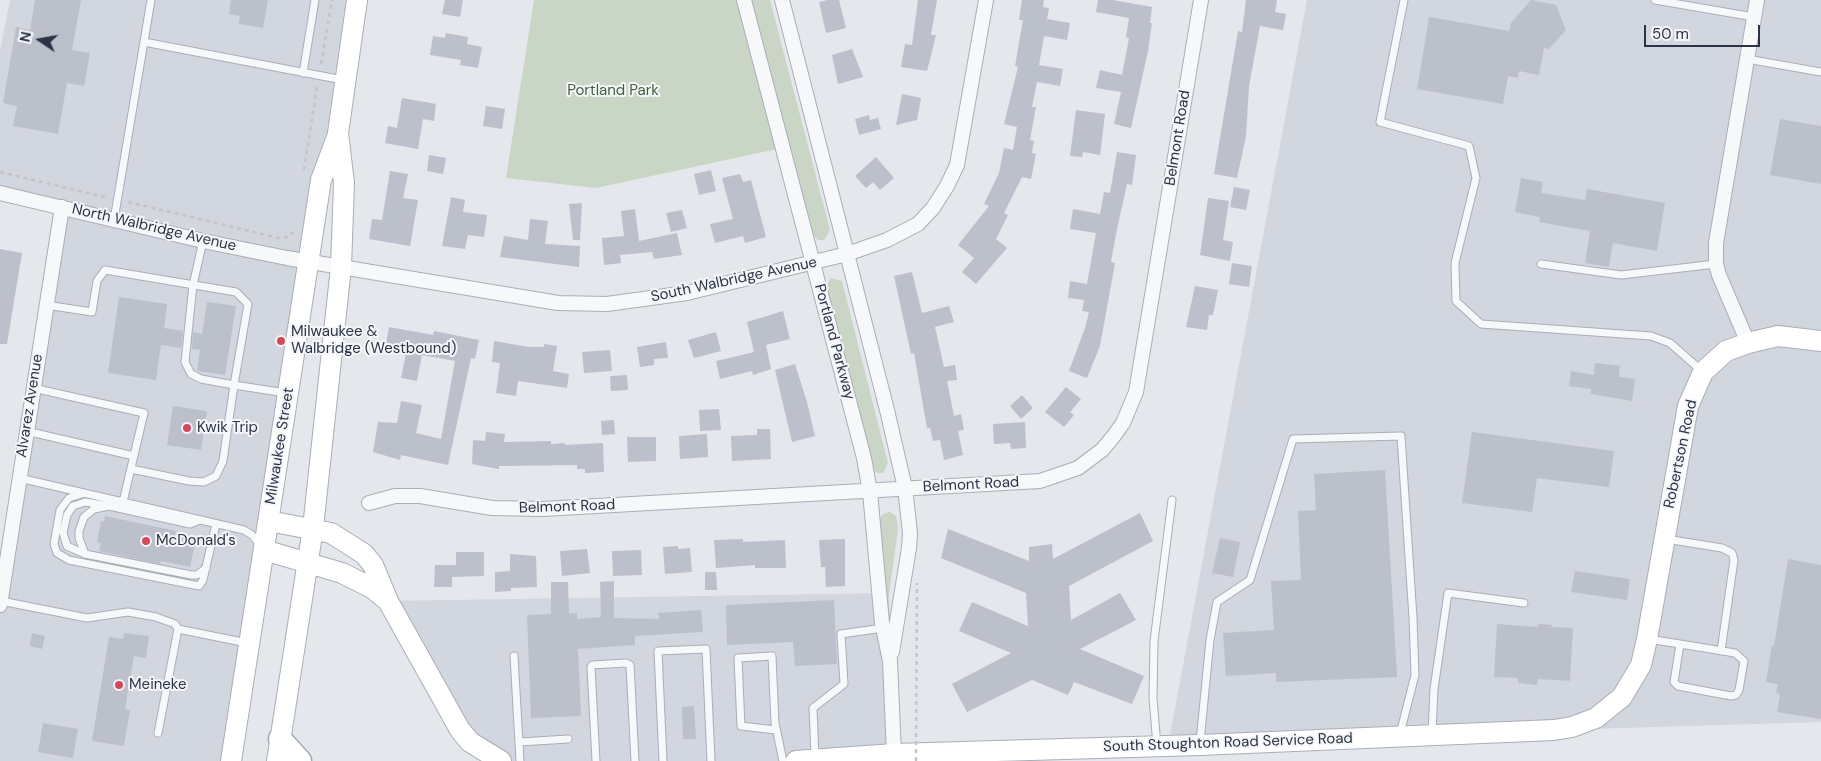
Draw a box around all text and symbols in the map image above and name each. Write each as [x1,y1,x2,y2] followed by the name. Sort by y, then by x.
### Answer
[15,15,65,65] north arrow
[1646,15,1762,47] scale bar
[1652,24,1689,44] text: 50 m
[15,30,35,44] text: N
[567,82,659,100] park label: Portland Park
[1162,89,1194,187] street label: Belmont Road
[70,200,238,256] street label: North Walbridge Avenue
[649,254,819,306] street label: South Walbridge Avenue
[810,282,858,402] street label: Portland Parkway
[291,323,456,358] place label: Milwaukee & Walbridge (Westbound)
[275,335,287,347] marker: Milwaukee & Walbridge (Westbound)
[13,353,47,459] street label: Alvarez Avenue
[262,386,298,506] street label: Milwaukee Street
[1661,398,1701,510] street label: Robertson Road
[197,419,258,437] place label: Kwik Trip
[181,422,193,434] marker: Kwik Trip
[922,473,1020,497] street label: Belmont Road
[518,496,616,518] street label: Belmont Road
[156,532,236,550] place label: McDonald's
[140,535,152,547] marker: McDonald's
[129,676,186,694] place label: Meineke
[113,679,125,691] marker: Meineke
[1103,730,1353,756] street label: South Stoughton Road Service Road

